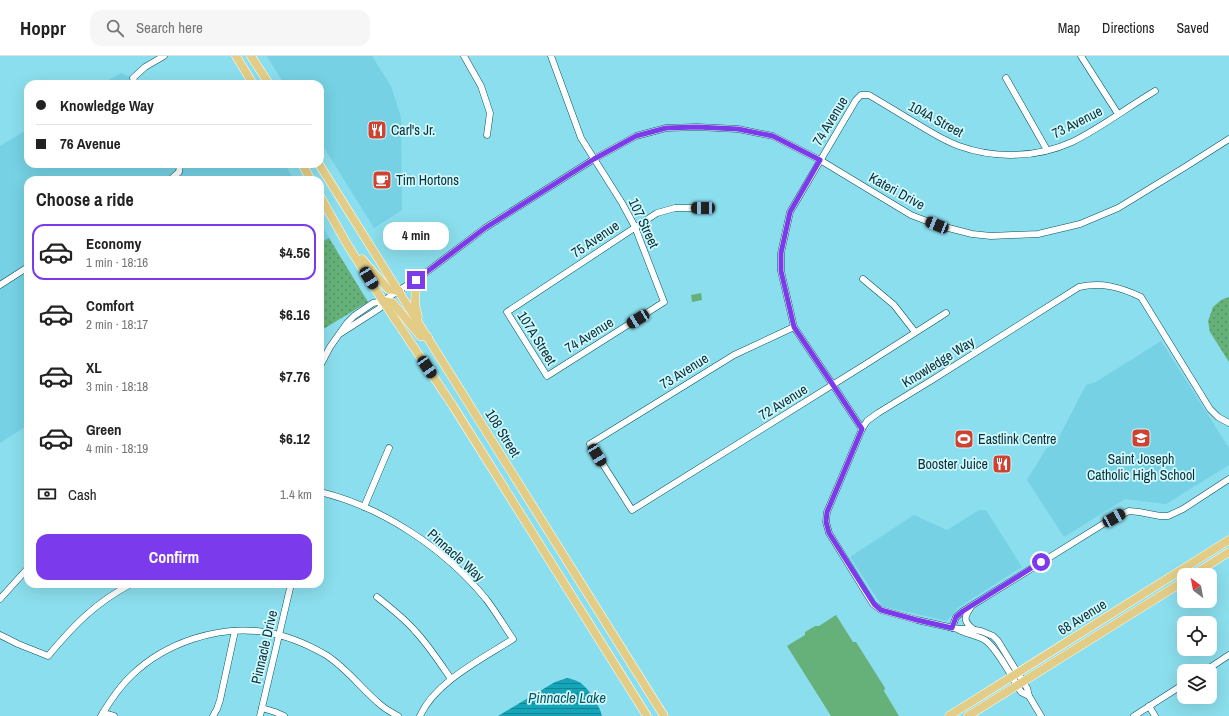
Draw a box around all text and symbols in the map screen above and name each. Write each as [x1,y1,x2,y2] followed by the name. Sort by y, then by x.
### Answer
[90,10,370,46] search box
[20,15,66,41] text: Hoppr
[104,17,126,39] icon: search
[136,17,203,38] text: Search here
[1058,19,1080,37] text: Map
[1102,19,1154,37] text: Directions
[1176,19,1209,37] text: Saved
[808,93,852,149] street label: 74 Avenue
[60,95,154,116] text: Knowledge Way
[905,97,967,141] street label: 104A Street
[1049,102,1105,142] street label: 73 Avenue
[366,119,388,141] restaurant icon: Carl's Jr.
[391,121,435,139] place label: Carl's Jr.
[60,133,121,154] text: 76 Avenue
[866,168,928,214] street label: Kateri Drive
[371,169,393,191] cafe icon: Tim Hortons
[396,171,459,189] place label: Tim Hortons
[36,187,134,212] text: Choose a ride
[625,195,663,251] street label: 107 Street
[691,202,715,214] car
[924,215,950,235] car
[568,216,622,262] street label: 75 Avenue
[383,222,449,250] callout: 4 min
[402,227,430,244] text: 4 min
[86,233,141,254] text: Economy
[38,234,74,270] icon: car
[279,242,310,263] text: $4.56
[86,254,148,271] text: 1 min · 18:16
[358,265,380,291] car
[407,271,425,289] route end
[86,295,134,316] text: Comfort
[38,296,74,332] icon: car
[279,304,310,325] text: $6.16
[513,308,561,368] street label: 107A Street
[625,308,651,330] car
[561,313,617,357] street label: 74 Avenue
[86,316,148,333] text: 2 min · 18:17
[898,332,978,391] street label: Knowledge Way
[656,349,712,393] street label: 73 Avenue
[415,354,439,380] car
[86,357,102,378] text: XL
[38,358,74,394] icon: car
[279,366,310,387] text: $7.76
[86,378,148,395] text: 3 min · 18:18
[755,380,811,424] street label: 72 Avenue
[481,406,525,460] street label: 108 Street
[86,419,122,440] text: Green
[38,420,74,456] icon: car
[1130,427,1152,449] school or university icon: Saint Joseph Catholic High School
[279,428,310,449] text: $6.12
[953,428,975,450] sports icon: Eastlink Centre
[978,430,1056,448] place label: Eastlink Centre
[86,440,148,457] text: 4 min · 18:19
[586,442,608,468] car
[1087,450,1195,484] place label: Saint Joseph Catholic High School
[991,453,1013,475] restaurant icon: Booster Juice
[918,455,988,473] place label: Booster Juice
[36,483,58,505] icon: cash
[68,484,97,505] text: Cash
[280,486,312,503] text: 1.4 km
[1101,507,1127,529] car
[424,525,488,585] street label: Pinnacle Way
[36,534,312,580] button: Confirm
[1032,553,1050,571] route start
[1177,568,1217,608] north arrow
[1177,568,1217,704] map controls
[1054,595,1110,639] street label: 68 Avenue
[247,608,281,686] street label: Pinnacle Drive
[1177,616,1217,656] button: locate
[1177,664,1217,704] button: layers
[528,687,606,708] water label: Pinnacle Lake

